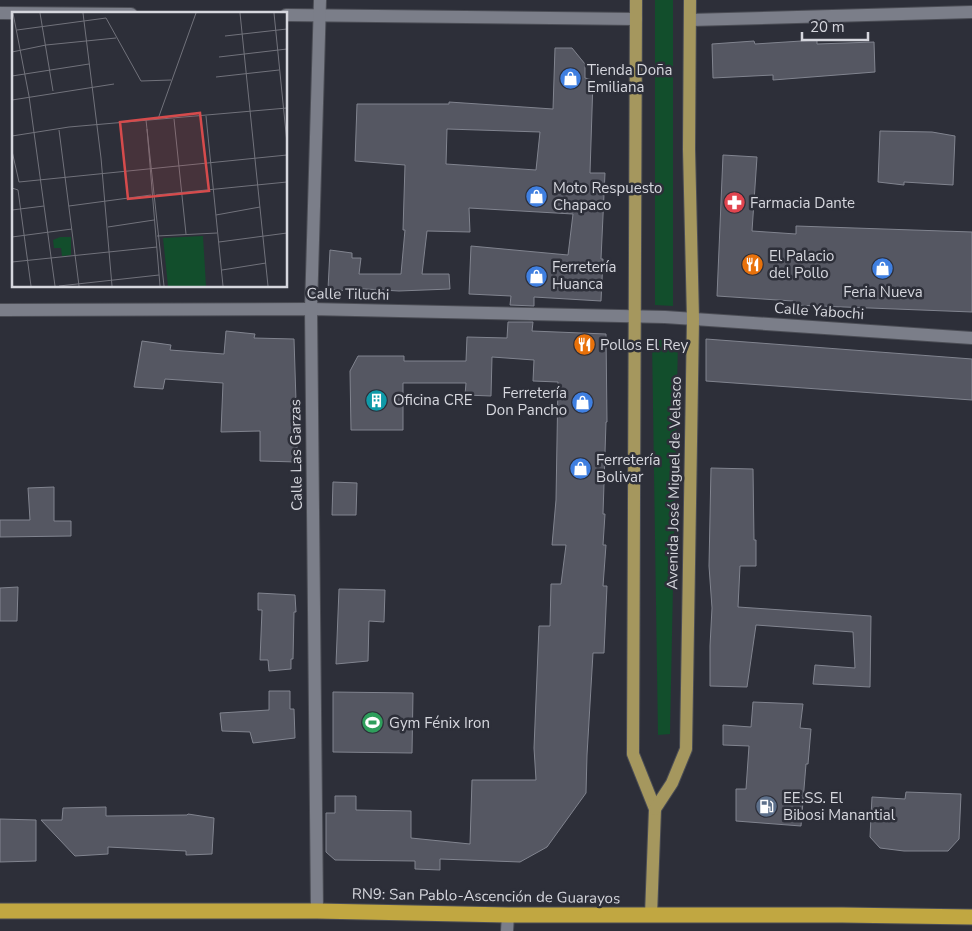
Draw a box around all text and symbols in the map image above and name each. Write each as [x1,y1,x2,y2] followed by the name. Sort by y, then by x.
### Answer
[802,10,868,42] scale bar
[12,12,288,288] inset map
[810,17,845,37] text: 20 m
[587,60,673,97] place label: Tienda Doña Emiliana
[559,67,583,91] shop icon: Tienda Doña Emiliana
[553,178,662,215] place label: Moto Respuesto Chapaco
[525,185,549,209] shop icon: Moto Respuesto Chapaco
[722,191,746,215] pharmacy icon: Farmacia Dante
[750,193,855,213] place label: Farmacia Dante
[769,246,834,283] place label: El Palacio del Pollo
[741,253,765,277] restaurant icon: El Palacio del Pollo
[552,257,617,294] place label: Ferretería Huanca
[871,257,895,281] shop icon: Feria Nueva
[524,264,548,288] shop icon: Ferretería Huanca
[843,282,923,302] place label: Feria Nueva
[306,283,390,305] street label: Calle Tiluchi
[773,298,865,324] street label: Calle Yabochi
[572,333,596,357] restaurant icon: Pollos El Rey
[600,335,689,355] place label: Pollos El Rey
[662,376,686,590] street label: Avenida José Miguel de Velasco
[486,383,567,420] place label: Ferretería Don Pancho
[365,388,389,412] building icon: Oficina CRE
[393,390,473,410] place label: Oficina CRE
[571,390,595,414] shop icon: Ferretería Don Pancho
[285,399,307,511] street label: Calle Las Garzas
[596,450,661,487] place label: Ferretería Bolivar
[568,457,592,481] shop icon: Ferretería Bolivar
[361,711,385,735] sports icon: Gym Fénix Iron
[389,713,490,733] place label: Gym Fénix Iron
[783,788,896,825] place label: EE.SS. El Bibosi Manantial
[755,795,779,819] fuel station icon: EE.SS. El Bibosi Manantial
[352,884,620,908] street label: RN9: San Pablo-Ascención de Guarayos

